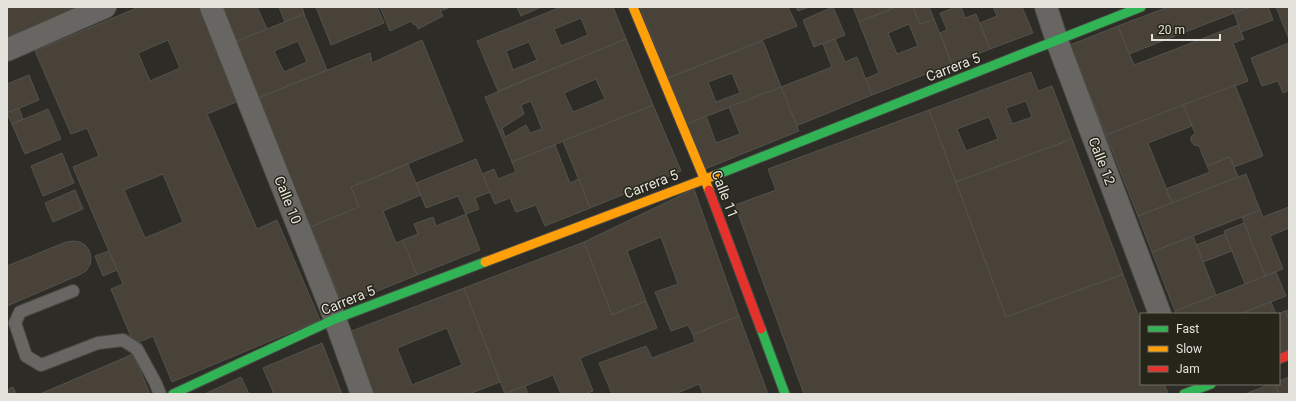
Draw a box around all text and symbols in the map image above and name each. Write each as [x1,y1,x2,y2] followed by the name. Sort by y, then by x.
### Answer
[1152,16,1220,42] scale bar
[1158,23,1185,37] text: 20 m
[924,49,983,85] street label: Carrera 5
[1086,135,1119,187] street label: Calle 12
[622,166,681,202] street label: Carrera 5
[709,168,741,220] street label: Calle 11
[271,174,305,226] street label: Calle 10
[319,282,378,318] street label: Carrera 5
[1140,313,1280,385] legend
[1176,322,1199,336] text: Fast
[1176,342,1202,356] text: Slow
[1176,362,1200,376] text: Jam

